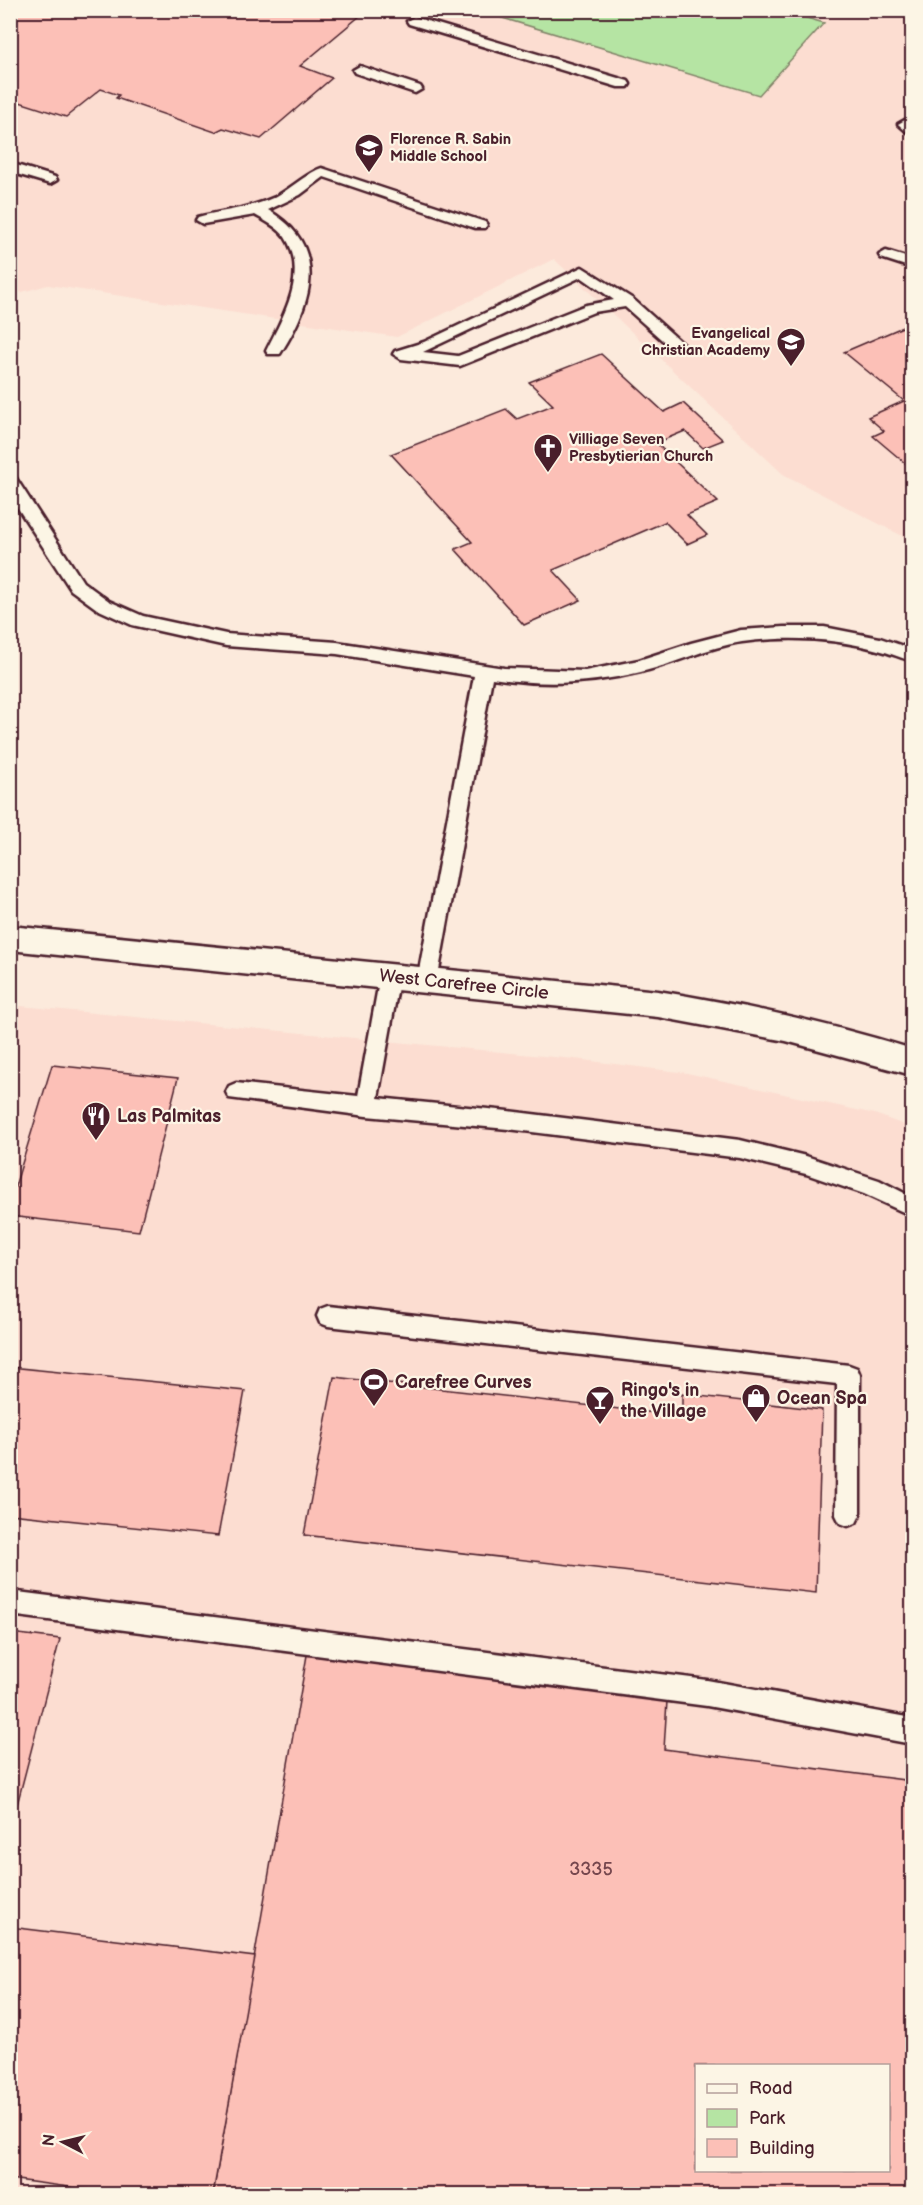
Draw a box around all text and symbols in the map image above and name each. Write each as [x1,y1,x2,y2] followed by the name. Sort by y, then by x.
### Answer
[390,130,511,166] place label: Florence R. Sabin Middle School
[353,132,385,174] school or university icon: Florence R. Sabin Middle School
[641,324,770,360] place label: Evangelical Christian Academy
[775,326,807,368] school or university icon: Evangelical Christian Academy
[569,430,713,466] place label: Villiage Seven Presbytierian Church
[532,432,564,474] church icon: Villiage Seven Presbytierian Church
[378,965,550,1004] street label: West Carefree Circle
[80,1100,112,1142] restaurant icon: Las Palmitas
[117,1106,221,1127] place label: Las Palmitas
[358,1366,390,1408] sports icon: Carefree Curves
[395,1372,532,1393] place label: Carefree Curves
[620,1380,706,1422] place label: Ringo's in the Village
[740,1382,772,1424] shop icon: Ocean Spa
[584,1384,616,1426] bar icon: Ringo's in the Village
[777,1388,867,1409] place label: Ocean Spa
[569,1859,613,1880] house number: 3335
[695,2064,890,2172] legend
[749,2078,793,2099] text: Road
[749,2108,785,2129] text: Park
[33,2112,93,2172] north arrow
[39,2133,60,2147] text: N
[749,2138,815,2159] text: Building

